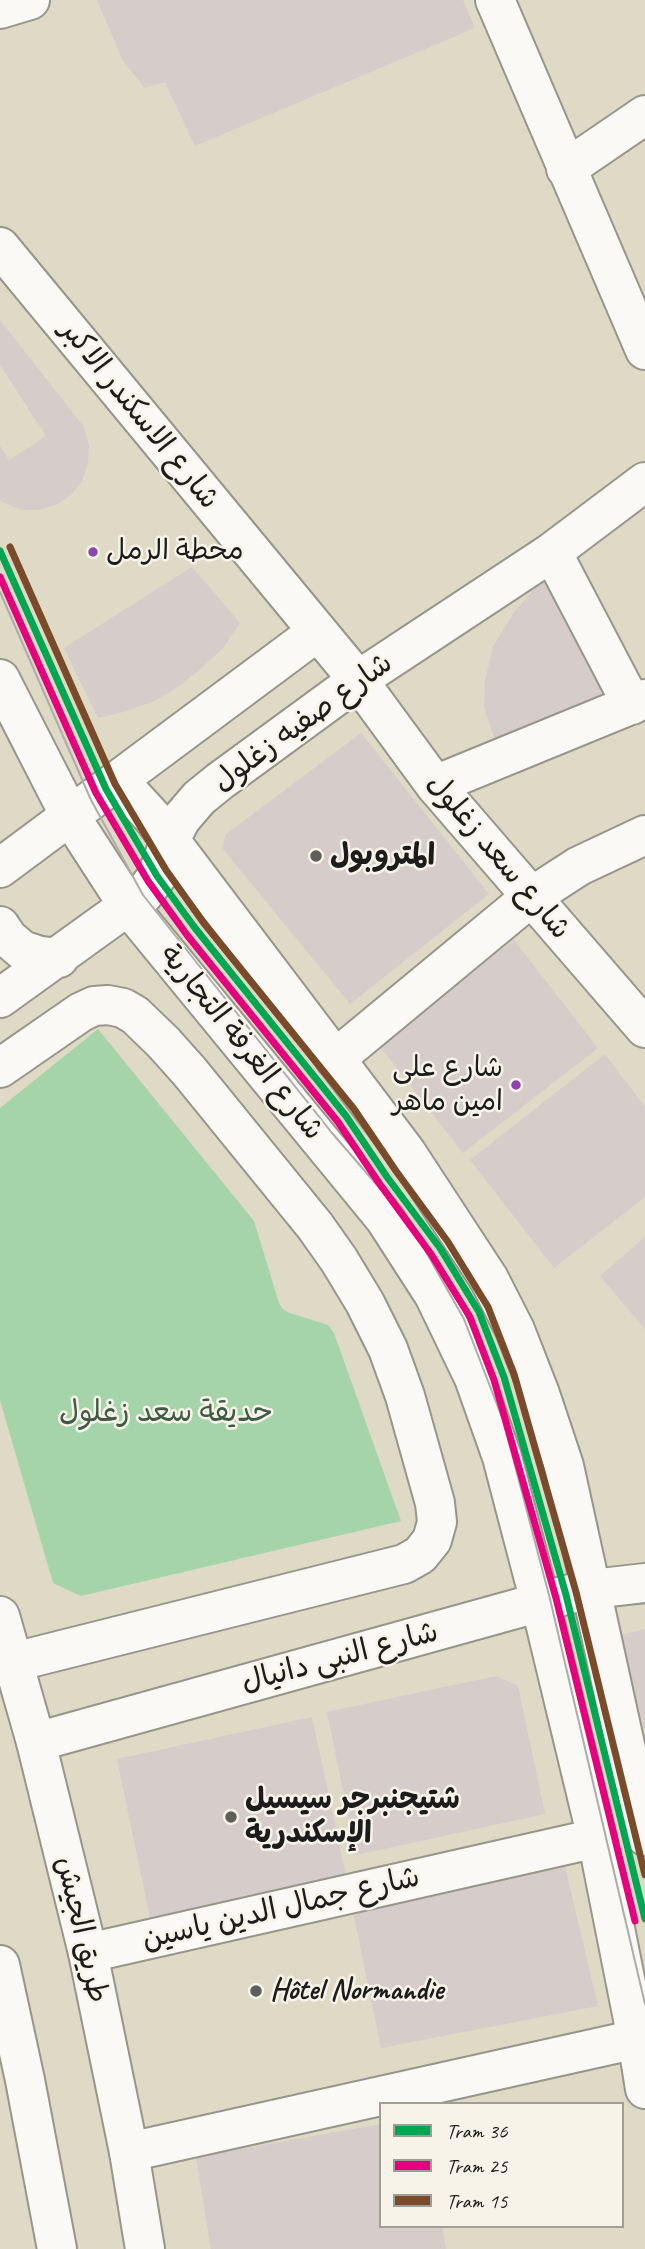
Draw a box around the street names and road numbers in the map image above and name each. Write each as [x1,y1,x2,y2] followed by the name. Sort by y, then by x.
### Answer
[52,313,226,517] street label: شارع الاسكندر الاكبر
[206,646,400,800] street label: شارع صفيه زغلول
[418,767,578,947] street label: شارع سعد زغلول
[151,938,331,1148] street label: شارع الغرفة التجارية
[238,1614,442,1702] street label: شارع النبى دانيال
[47,1853,115,2007] street label: طريق الجيش
[139,1860,423,1958] street label: شارع جمال الدين ياسين

